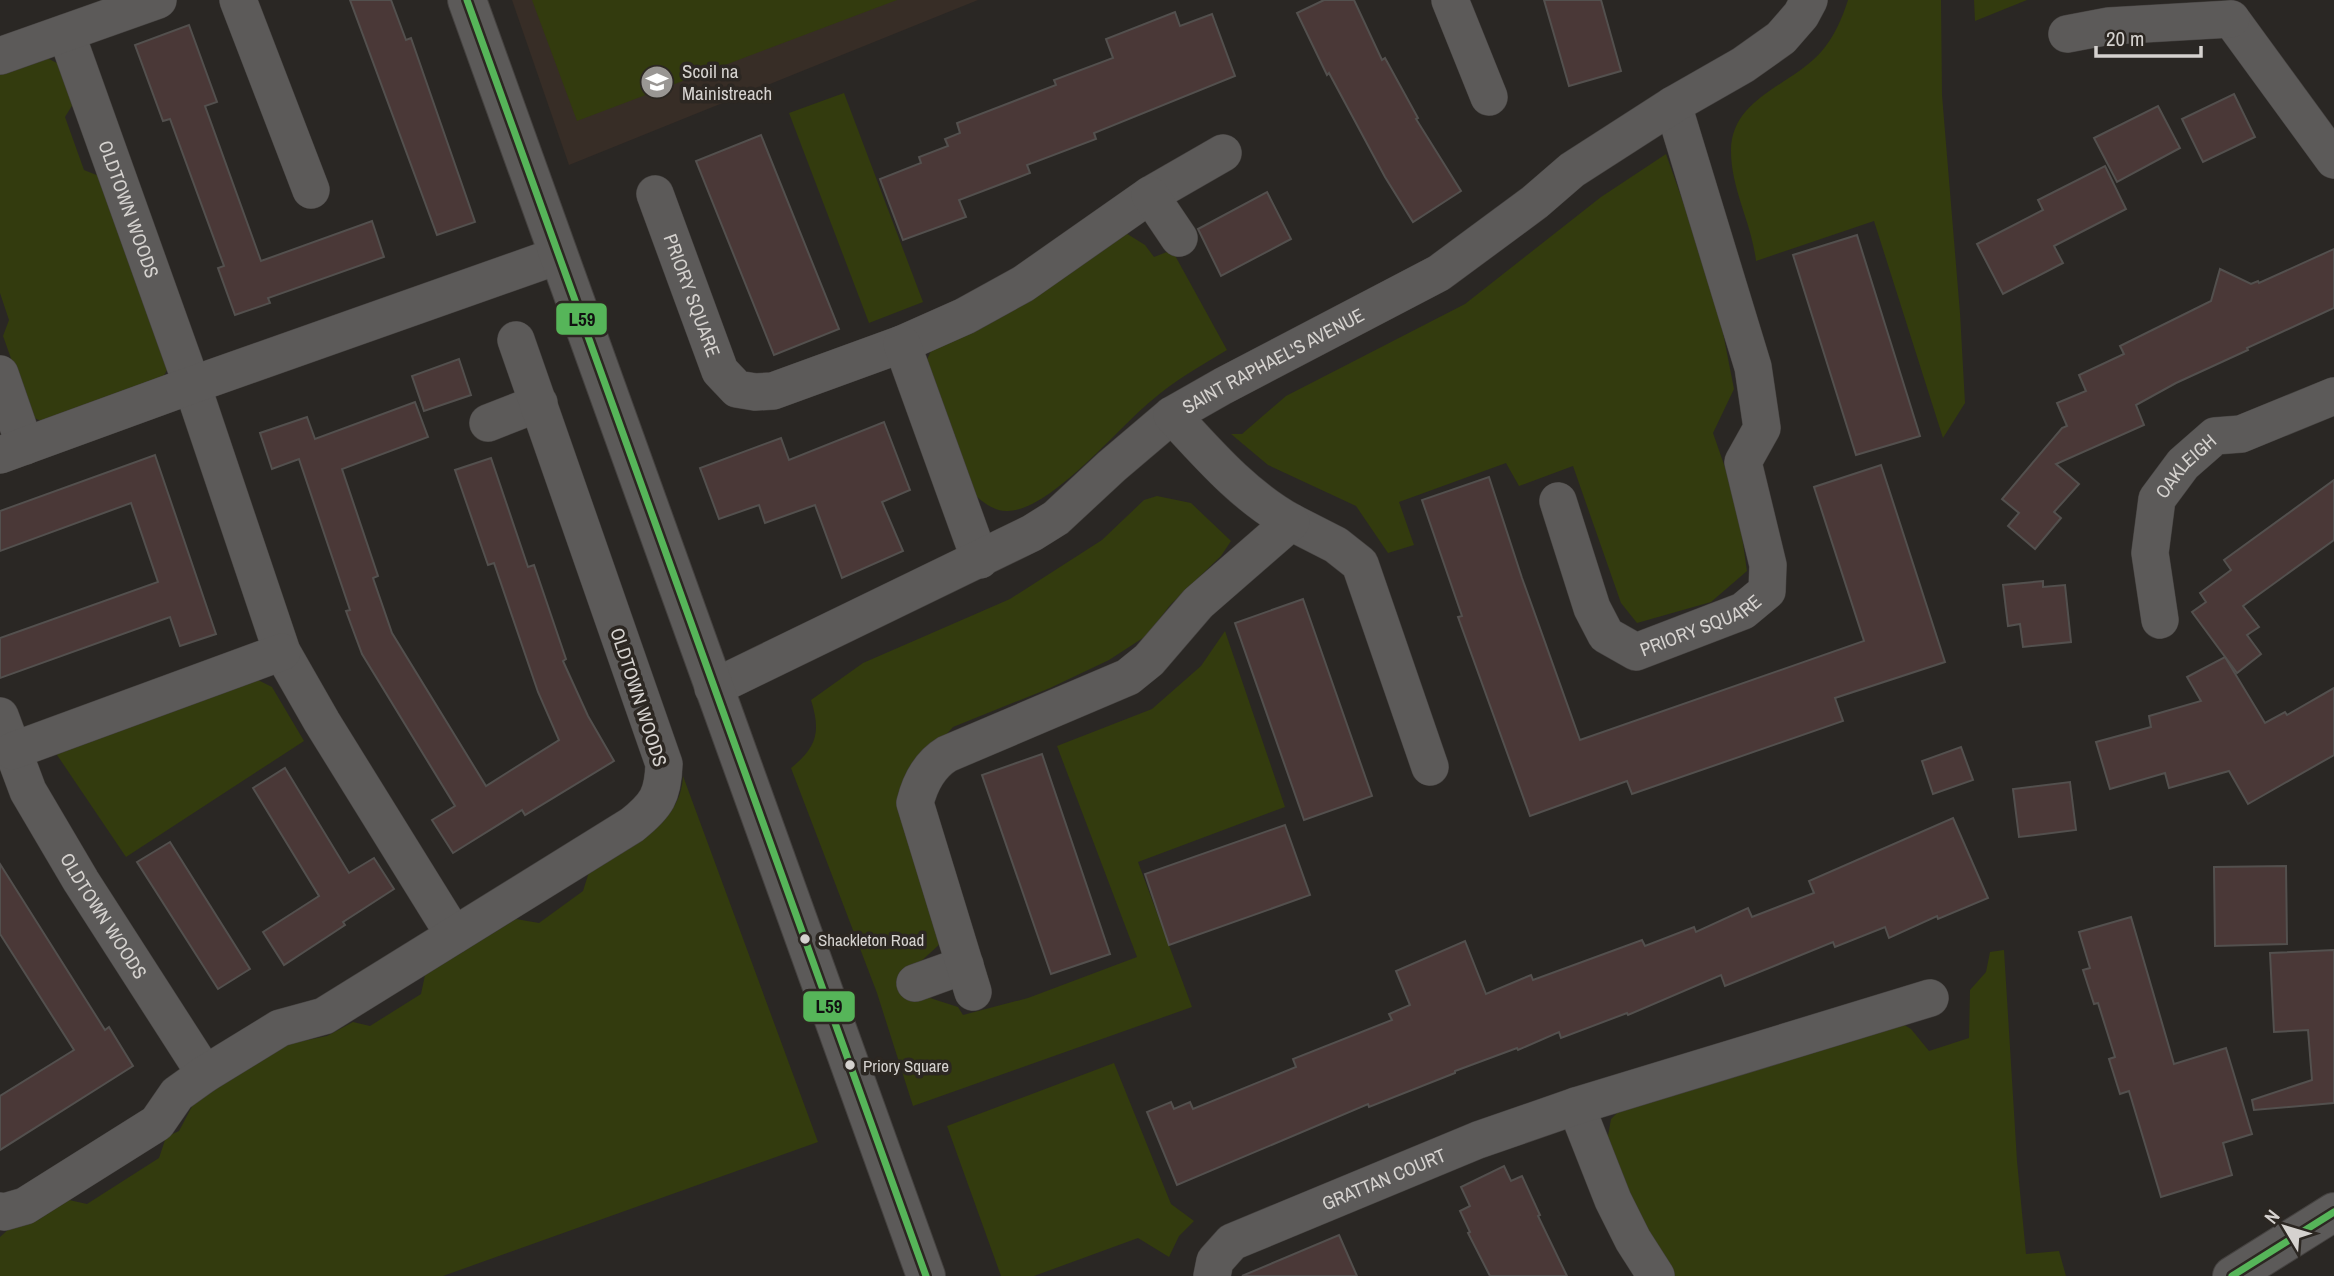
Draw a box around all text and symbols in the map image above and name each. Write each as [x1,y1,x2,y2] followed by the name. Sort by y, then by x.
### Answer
[2096,14,2201,58] scale bar
[2106,24,2144,53] text: 20 m
[682,58,772,106] place label: Scoil na Mainistreach
[638,63,676,101] school or university icon: Scoil na Mainistreach
[92,137,166,281] street label: OLDTOWN WOODS
[658,230,727,361] street label: PRIORY SQUARE
[1177,301,1369,420] street label: SAINT RAPHAEL'S AVENUE
[555,302,608,336] line badge: L59
[569,306,596,332] text: L59
[2149,428,2222,504] street label: OAKLEIGH
[1636,588,1767,662] street label: PRIORY SQUARE
[604,624,674,770] street label: OLDTOWN WOODS
[54,848,153,984] street label: OLDTOWN WOODS
[818,928,924,951] place label: Shackleton Road
[798,932,812,946] marker: Shackleton Road
[802,990,856,1023] line badge: L59
[816,993,843,1019] text: L59
[863,1054,949,1077] place label: Priory Square
[843,1058,857,1072] marker: Priory Square
[1318,1142,1450,1216] street label: GRATTAN COURT
[2250,1192,2320,1262] north arrow
[2258,1204,2285,1229] text: N

